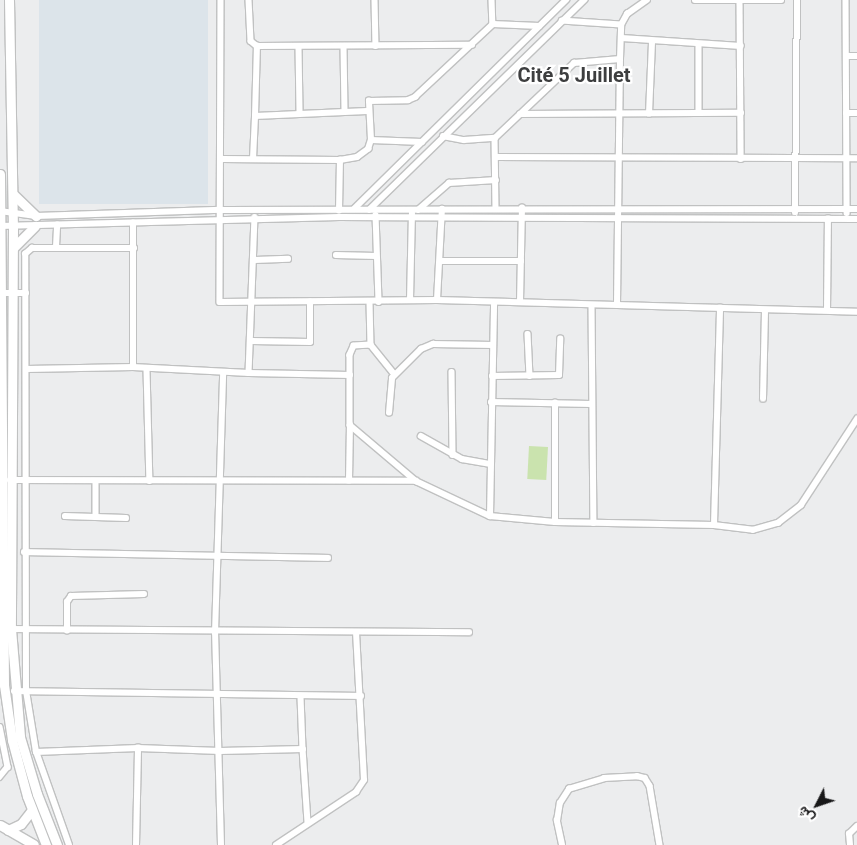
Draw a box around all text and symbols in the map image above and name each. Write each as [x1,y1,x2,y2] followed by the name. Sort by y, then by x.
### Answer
[517,63,631,87] district label: Cité 5 Juillet
[792,780,842,830] north arrow
[794,803,817,826] text: ش

